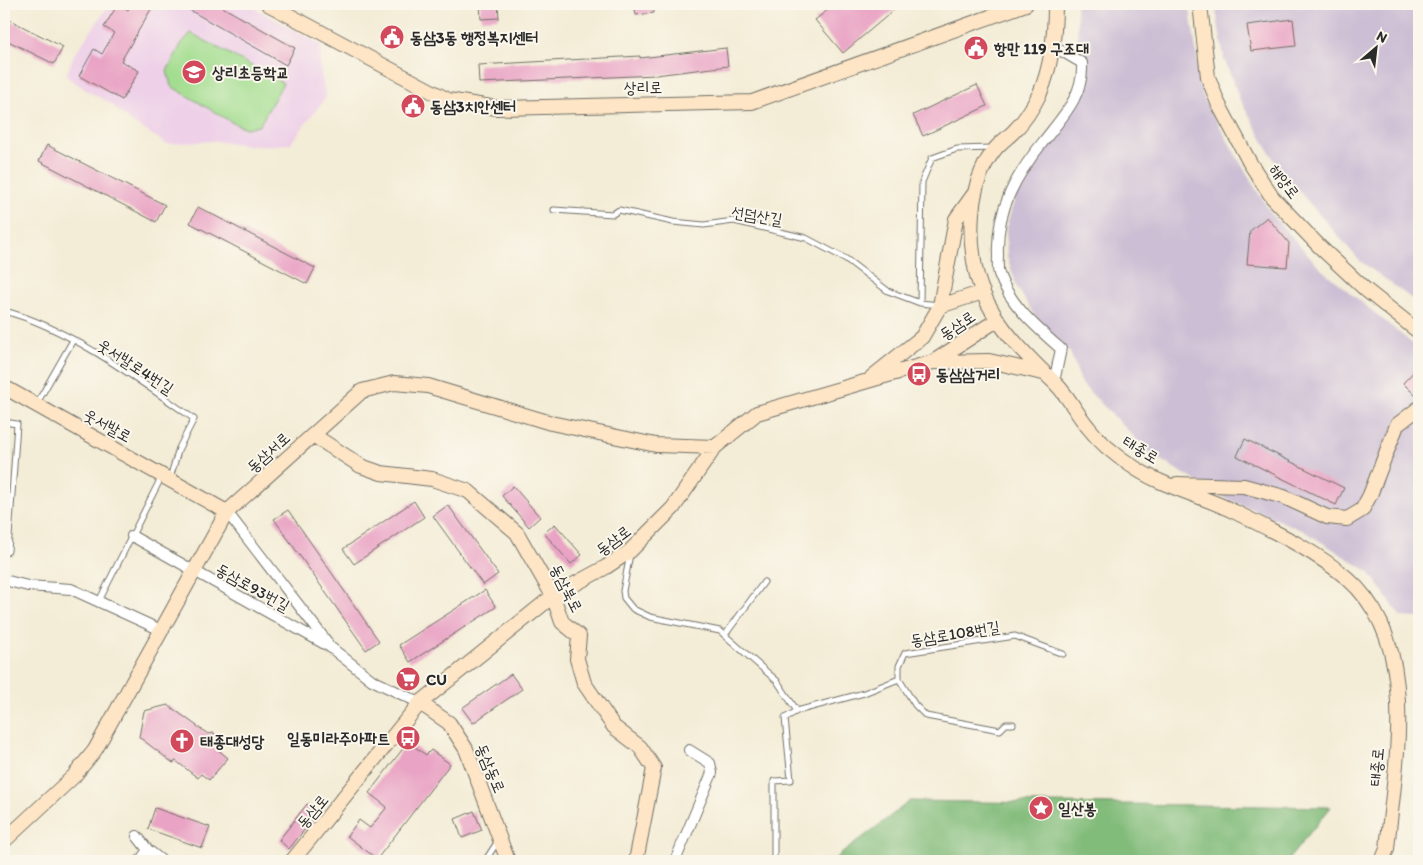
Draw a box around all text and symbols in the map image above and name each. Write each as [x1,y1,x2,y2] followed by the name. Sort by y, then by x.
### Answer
[1350,22,1400,72] north arrow
[379,24,405,50] public building icon: 동삼3동 행정복지센터
[1374,27,1390,47] text: N
[410,28,538,47] place label: 동삼3동 행정복지센터
[963,35,989,61] public building icon: 항만 119 구조대
[993,39,1089,58] place label: 항만 119 구조대
[181,59,207,85] school or university icon: 상리초등학교
[212,63,289,82] place label: 상리초등학교
[624,78,662,97] street label: 상리로
[400,93,426,119] public building icon: 동삼3치안센터
[430,97,516,116] place label: 동삼3치안센터
[1265,160,1304,202] street label: 해양로
[730,202,784,229] street label: 선덤산길
[936,307,979,344] street label: 동삼로
[94,335,177,398] street label: 웃서발로4번길
[906,361,932,387] bus stop icon: 동삼삼거리
[936,365,1000,384] place label: 동삼삼거리
[81,405,135,446] street label: 웃서발로
[243,428,294,477] street label: 동삼서로
[1119,431,1162,468] street label: 태종로
[592,521,634,560] street label: 동삼로
[213,559,293,616] street label: 동삼로93번길
[546,561,587,615] street label: 동삼북로
[909,617,1001,650] street label: 동삼로108번길
[395,666,421,692] supermarket icon: CU
[426,670,447,689] place label: CU
[395,725,421,751] bus stop icon: 일동미라주아파트
[169,728,195,754] church icon: 태종대성당
[287,729,390,748] place label: 일동미라주아파트
[200,732,265,751] place label: 태종대성당
[472,741,509,796] street label: 동삼동로
[1365,747,1388,787] street label: 태종로
[293,790,332,832] street label: 동삼로
[1028,795,1054,821] place icon: 일산봉
[1058,799,1097,818] place label: 일산봉

